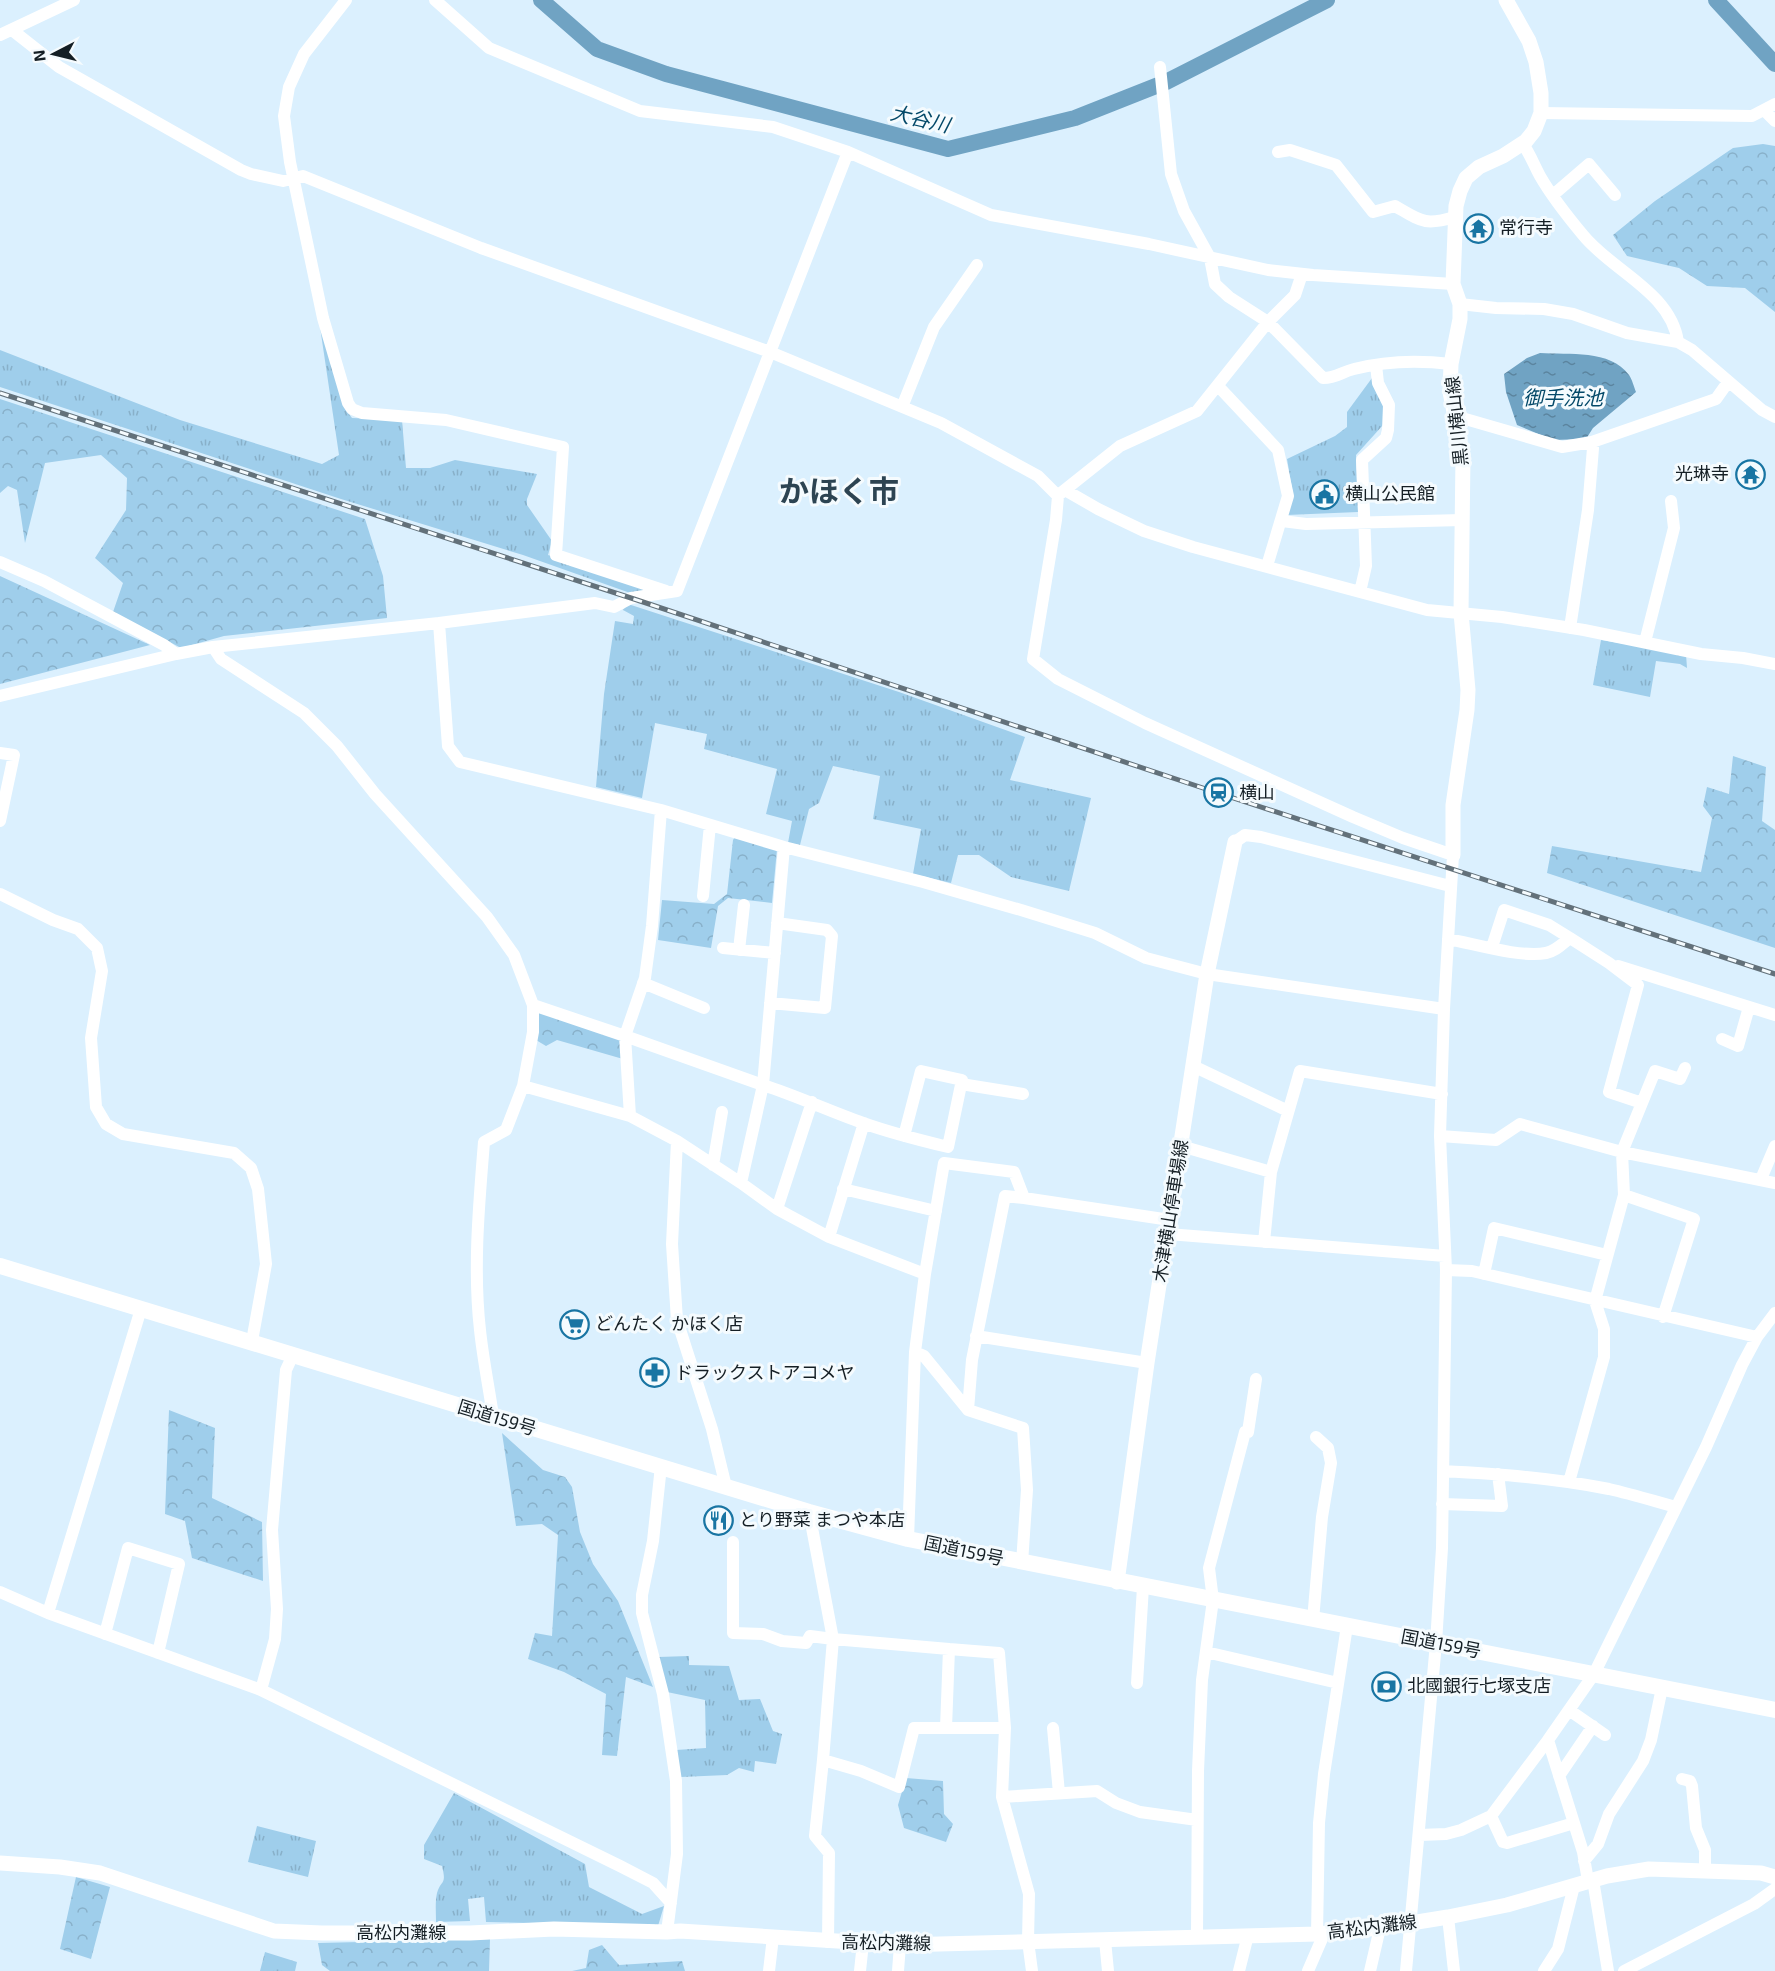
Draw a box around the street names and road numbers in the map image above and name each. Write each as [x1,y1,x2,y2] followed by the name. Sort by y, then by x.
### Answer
[1440,375,1472,467] street label: 黒川横山線
[1148,1138,1192,1284] street label: 木津横山停車場線
[455,1395,539,1439] street label: 国道159号
[922,1531,1006,1569] street label: 国道159号
[1399,1624,1483,1662] street label: 国道159号
[1326,1910,1418,1942] street label: 高松内灘線
[356,1921,446,1943] street label: 高松内灘線
[841,1930,931,1954] street label: 高松内灘線

